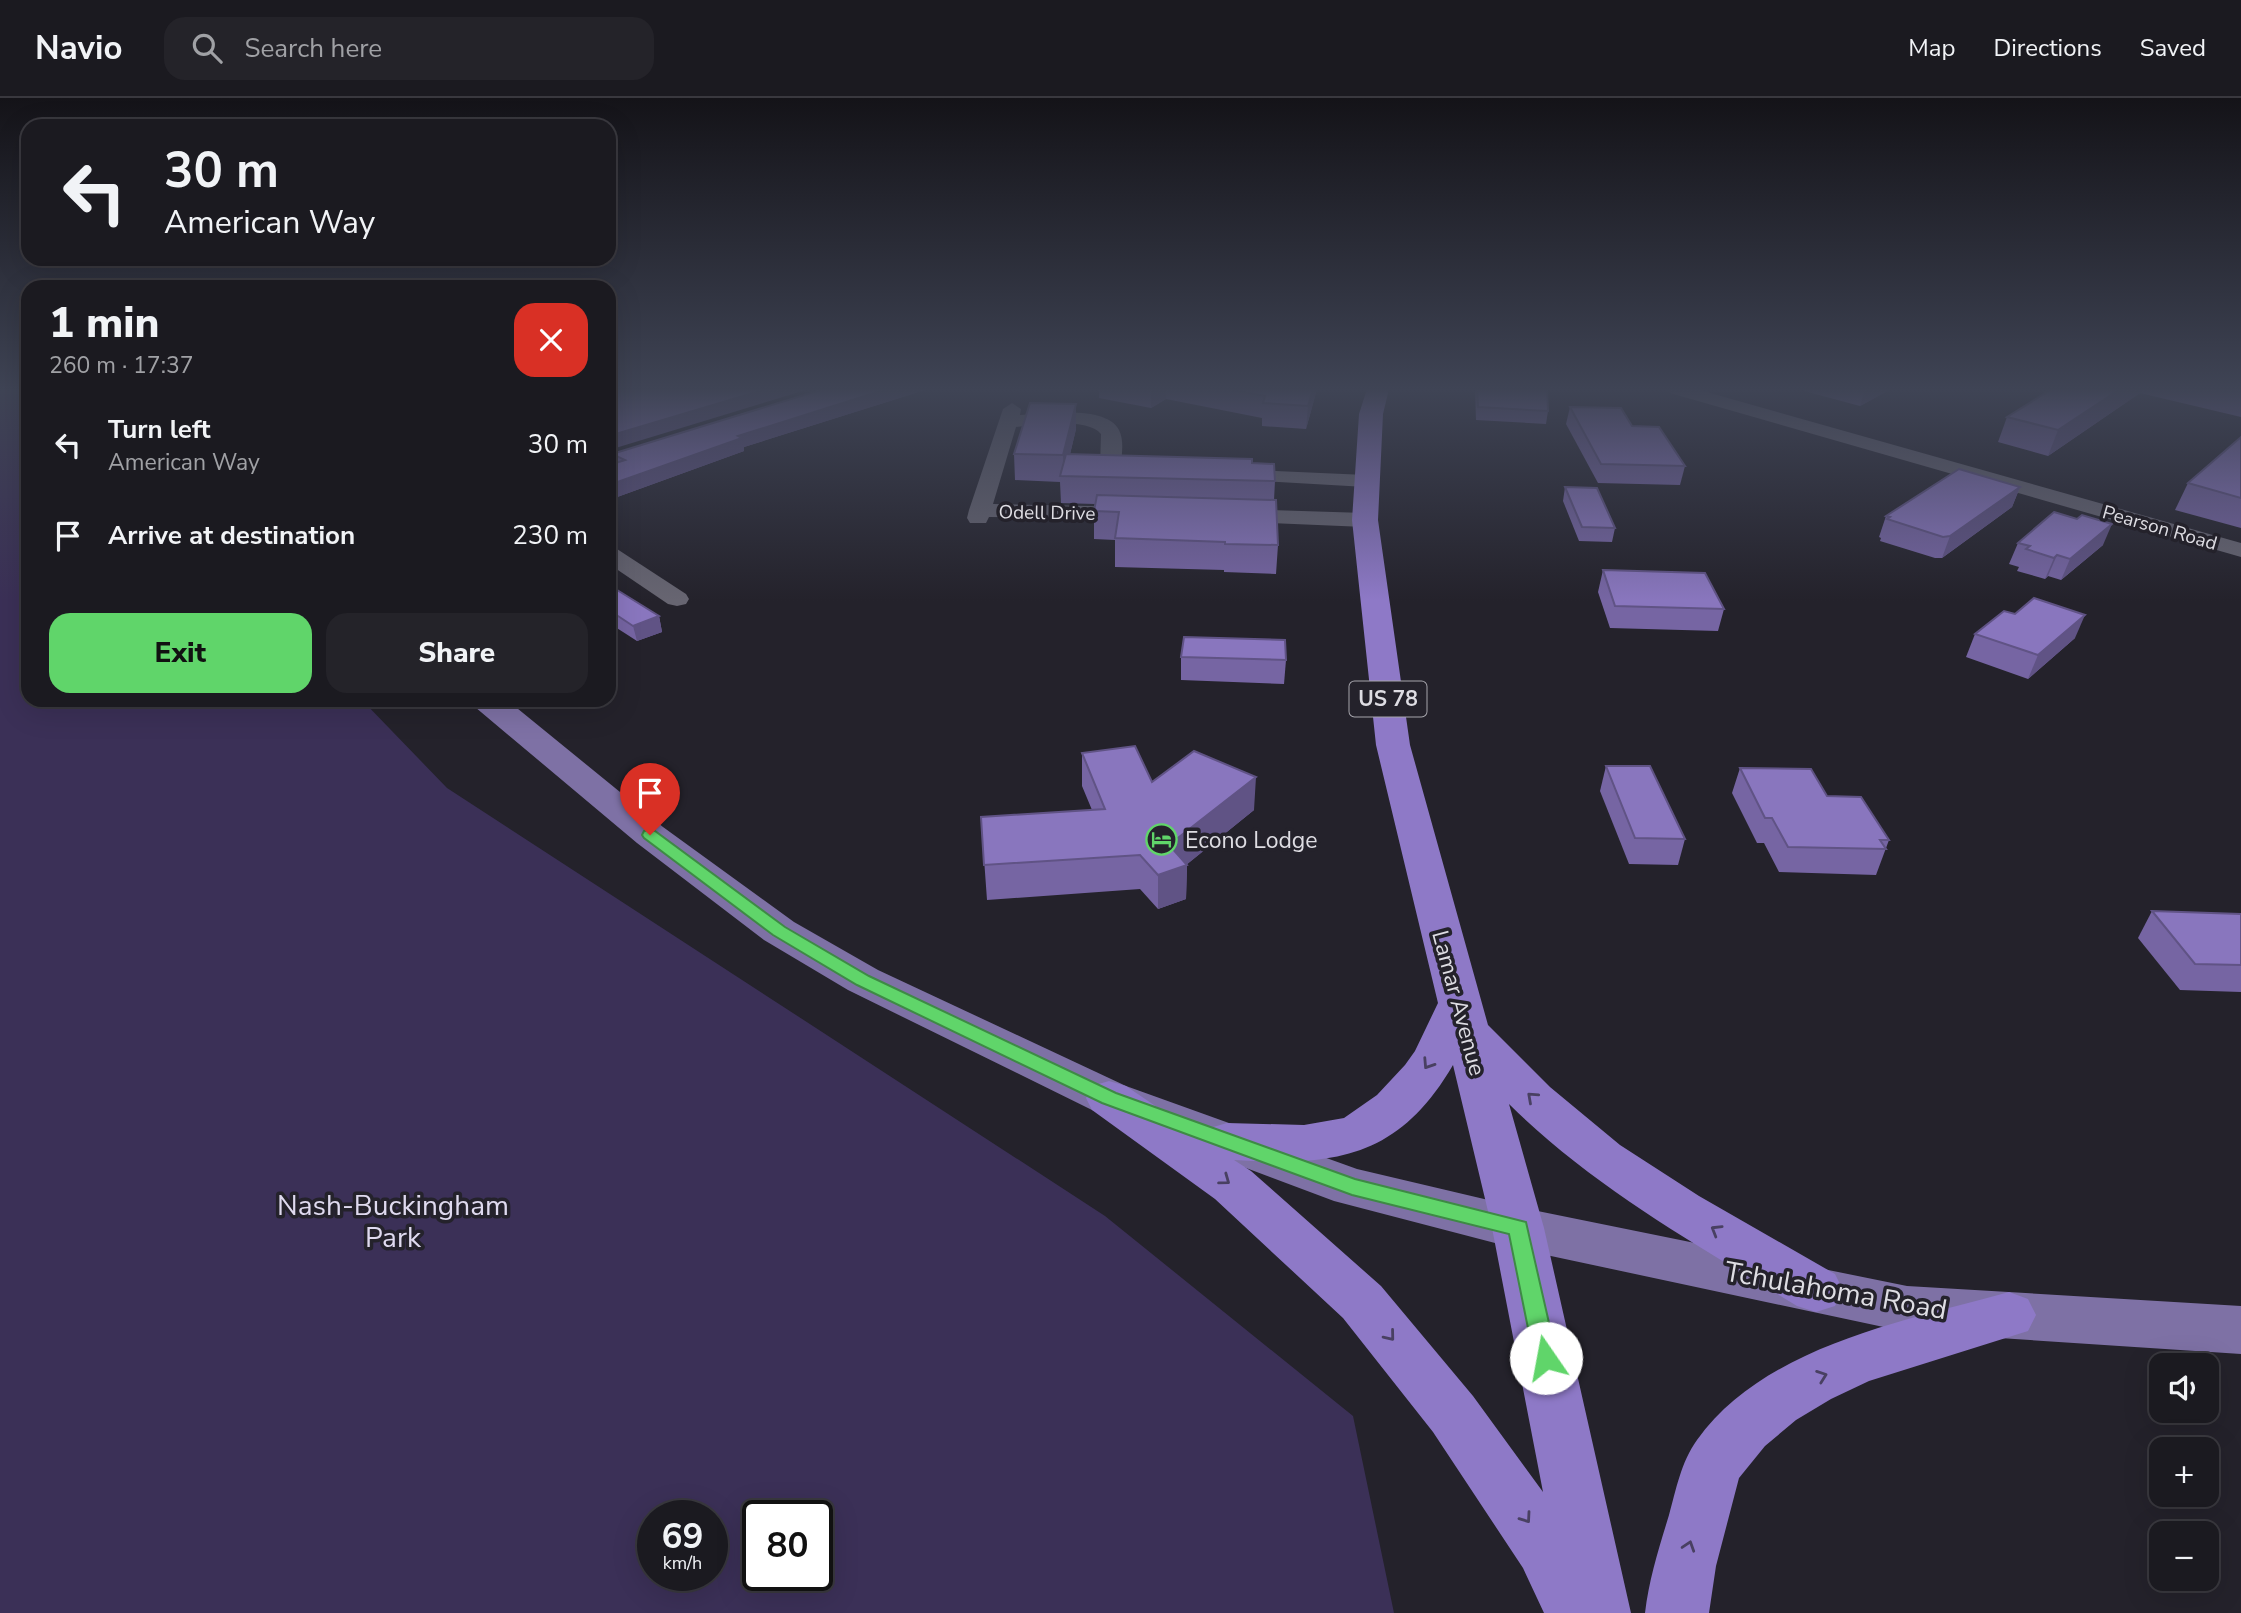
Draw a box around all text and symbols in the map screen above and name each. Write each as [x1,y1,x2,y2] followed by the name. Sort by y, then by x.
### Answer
[164,17,654,80] search box
[35,26,122,71] text: Navio
[188,29,226,67] icon: search
[244,31,382,66] text: Search here
[1908,32,1955,64] text: Map
[1993,32,2102,64] text: Directions
[2140,32,2206,64] text: Saved
[164,137,279,204] text: 30 m
[49,147,140,238] icon: left
[164,201,375,244] text: American Way
[49,295,159,352] text: 1 min
[514,303,588,377] button: close
[49,350,194,381] text: 260 m · 17:37
[108,412,211,447] text: Turn left
[49,426,87,464] icon: left
[528,427,588,462] text: 30 m
[108,447,260,478] text: American Way
[998,499,1096,527] street label: Odell Drive
[2099,499,2220,557] street label: Pearson Road
[49,517,87,555] icon: arrive
[108,518,355,553] text: Arrive at destination
[512,518,588,553] text: 230 m
[49,613,312,693] button: Exit
[326,613,588,693] button: Share
[1350,682,1426,716] road number: US 78
[620,763,680,835] pin
[631,774,669,812] icon: arrive
[1145,823,1179,857] hotel icon: Econo Lodge
[1185,825,1318,856] place label: Econo Lodge
[1424,927,1493,1079] street label: Lamar Avenue
[1424,1056,1436,1069] one-way arrow
[1527,1093,1540,1106] one-way arrow
[1217,1172,1230,1184] one-way arrow
[277,1187,509,1257] park label: Nash-Buckingham Park
[1710,1225,1723,1238] one-way arrow
[1722,1253,1950,1329] street label: Tchulahoma Road
[1509,1321,1583,1395] position arrow
[1381,1328,1394,1340] one-way arrow
[2149,1353,2219,1591] map controls
[2149,1353,2219,1423] button: sound
[1816,1370,1828,1384] one-way arrow
[2149,1437,2219,1507] button: +
[742,1500,833,1591] speed limit sign: 80
[1518,1510,1530,1523] one-way arrow
[661,1513,704,1560] text: 69
[2149,1521,2219,1591] button: −
[1681,1541,1695,1553] one-way arrow
[663,1551,702,1575] text: km/h

